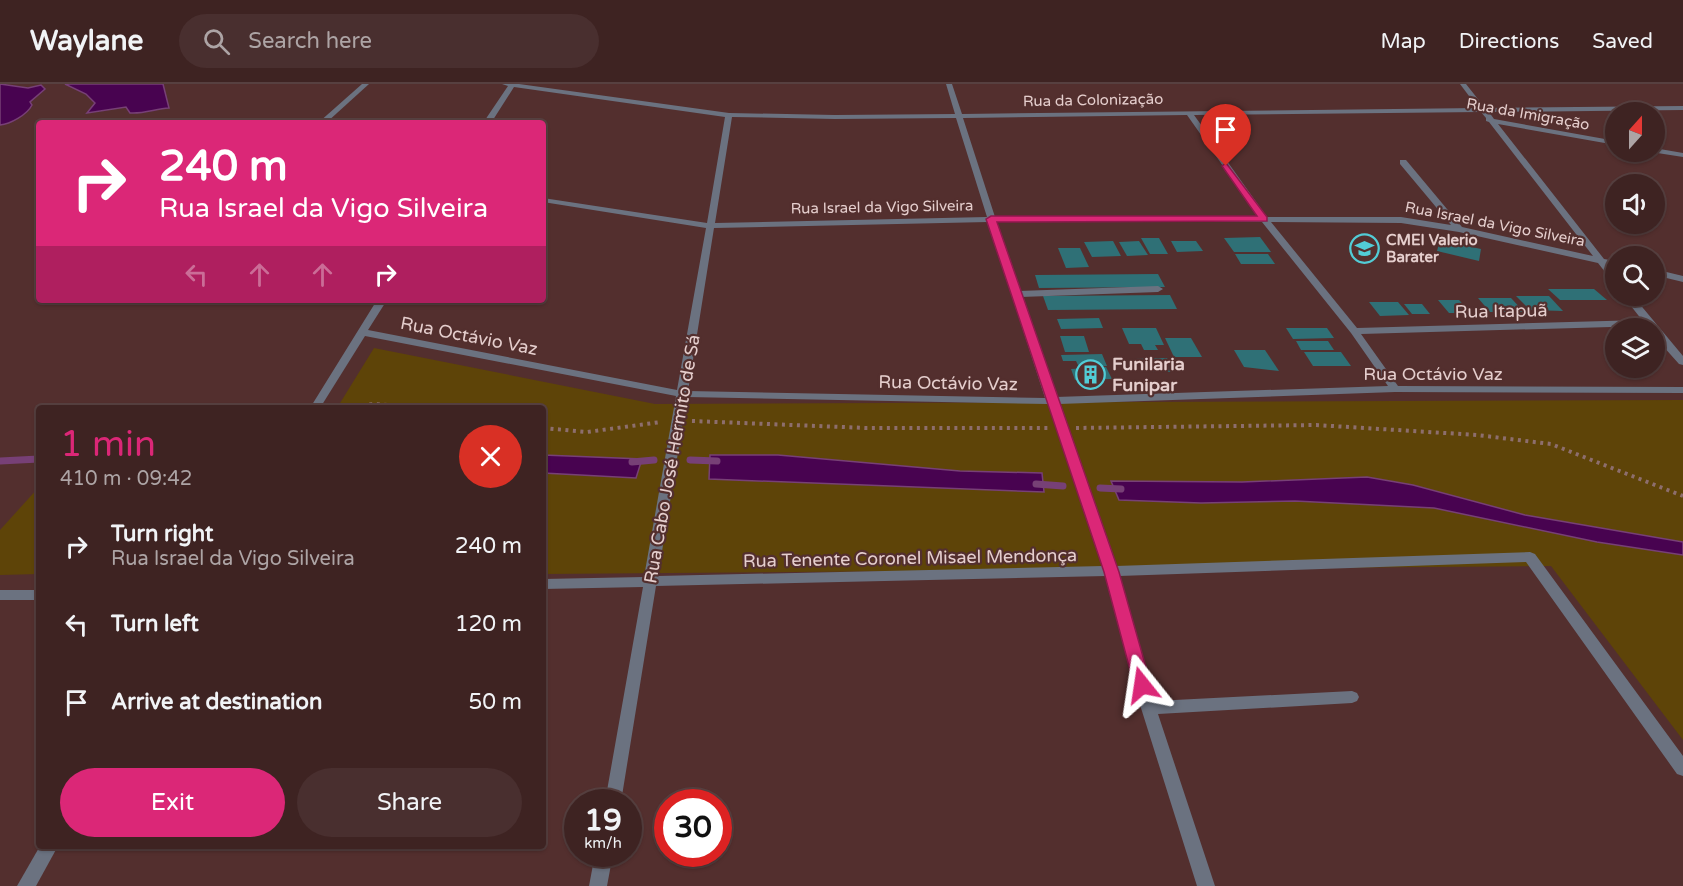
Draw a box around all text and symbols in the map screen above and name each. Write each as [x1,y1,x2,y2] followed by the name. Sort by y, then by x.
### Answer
[179,14,599,68] search box
[30,24,143,58] text: Waylane
[200,25,233,58] icon: search
[248,28,372,54] text: Search here
[1380,29,1426,54] text: Map
[1459,29,1559,54] text: Directions
[1592,29,1653,54] text: Saved
[1023,90,1163,110] street label: Rua da Colonização
[1465,94,1591,134] street label: Rua da Imigração
[1605,102,1665,162] north arrow
[1605,102,1665,378] map controls
[1200,104,1251,166] pin
[1209,113,1242,146] icon: arrive
[159,141,288,192] text: 240 m
[60,144,138,222] icon: right
[1605,174,1665,234] button: sound
[159,192,488,225] text: Rua Israel da Vigo Silveira
[790,196,974,218] street label: Rua Israel da Vigo Silveira
[1404,198,1586,250] street label: Rua Israel da Vigo Silveira
[1386,231,1478,266] place label: CMEI Valerio Barater
[1349,233,1381,265] school or university icon: CMEI Valerio Barater
[1605,246,1665,306] button: search
[180,258,213,291] icon: left
[243,258,276,291] icon: ahead
[306,258,339,291] icon: ahead
[369,258,402,291] icon: right
[1454,299,1548,323] street label: Rua Itapuã
[398,312,540,360] street label: Rua Octávio Vaz
[1605,318,1665,378] button: layers
[639,333,705,585] street label: Rua Cabo José Hermito de Sá
[1112,353,1185,396] place label: Funilaria Funipar
[1075,358,1107,390] building icon: Funilaria Funipar
[1363,363,1503,385] street label: Rua Octávio Vaz
[878,371,1018,395] street label: Rua Octávio Vaz
[60,423,156,466] text: 1 min
[459,425,522,488] button: close
[60,467,192,491] text: 410 m · 09:42
[111,521,213,547] text: Turn right
[60,530,93,563] icon: right
[455,533,522,559] text: 240 m
[743,544,1077,572] street label: Rua Tenente Coronel Misael Mendonça
[111,547,355,571] text: Rua Israel da Vigo Silveira
[60,608,93,641] icon: left
[111,611,199,637] text: Turn left
[455,611,522,637] text: 120 m
[1110,653,1174,717] position arrow
[60,686,93,719] icon: arrive
[111,689,322,715] text: Arrive at destination
[468,689,522,715] text: 50 m
[60,768,285,837] button: Exit
[297,768,522,837] button: Share
[654,789,732,867] speed limit sign: 30
[584,802,622,839] text: 19
[584,834,622,852] text: km/h

